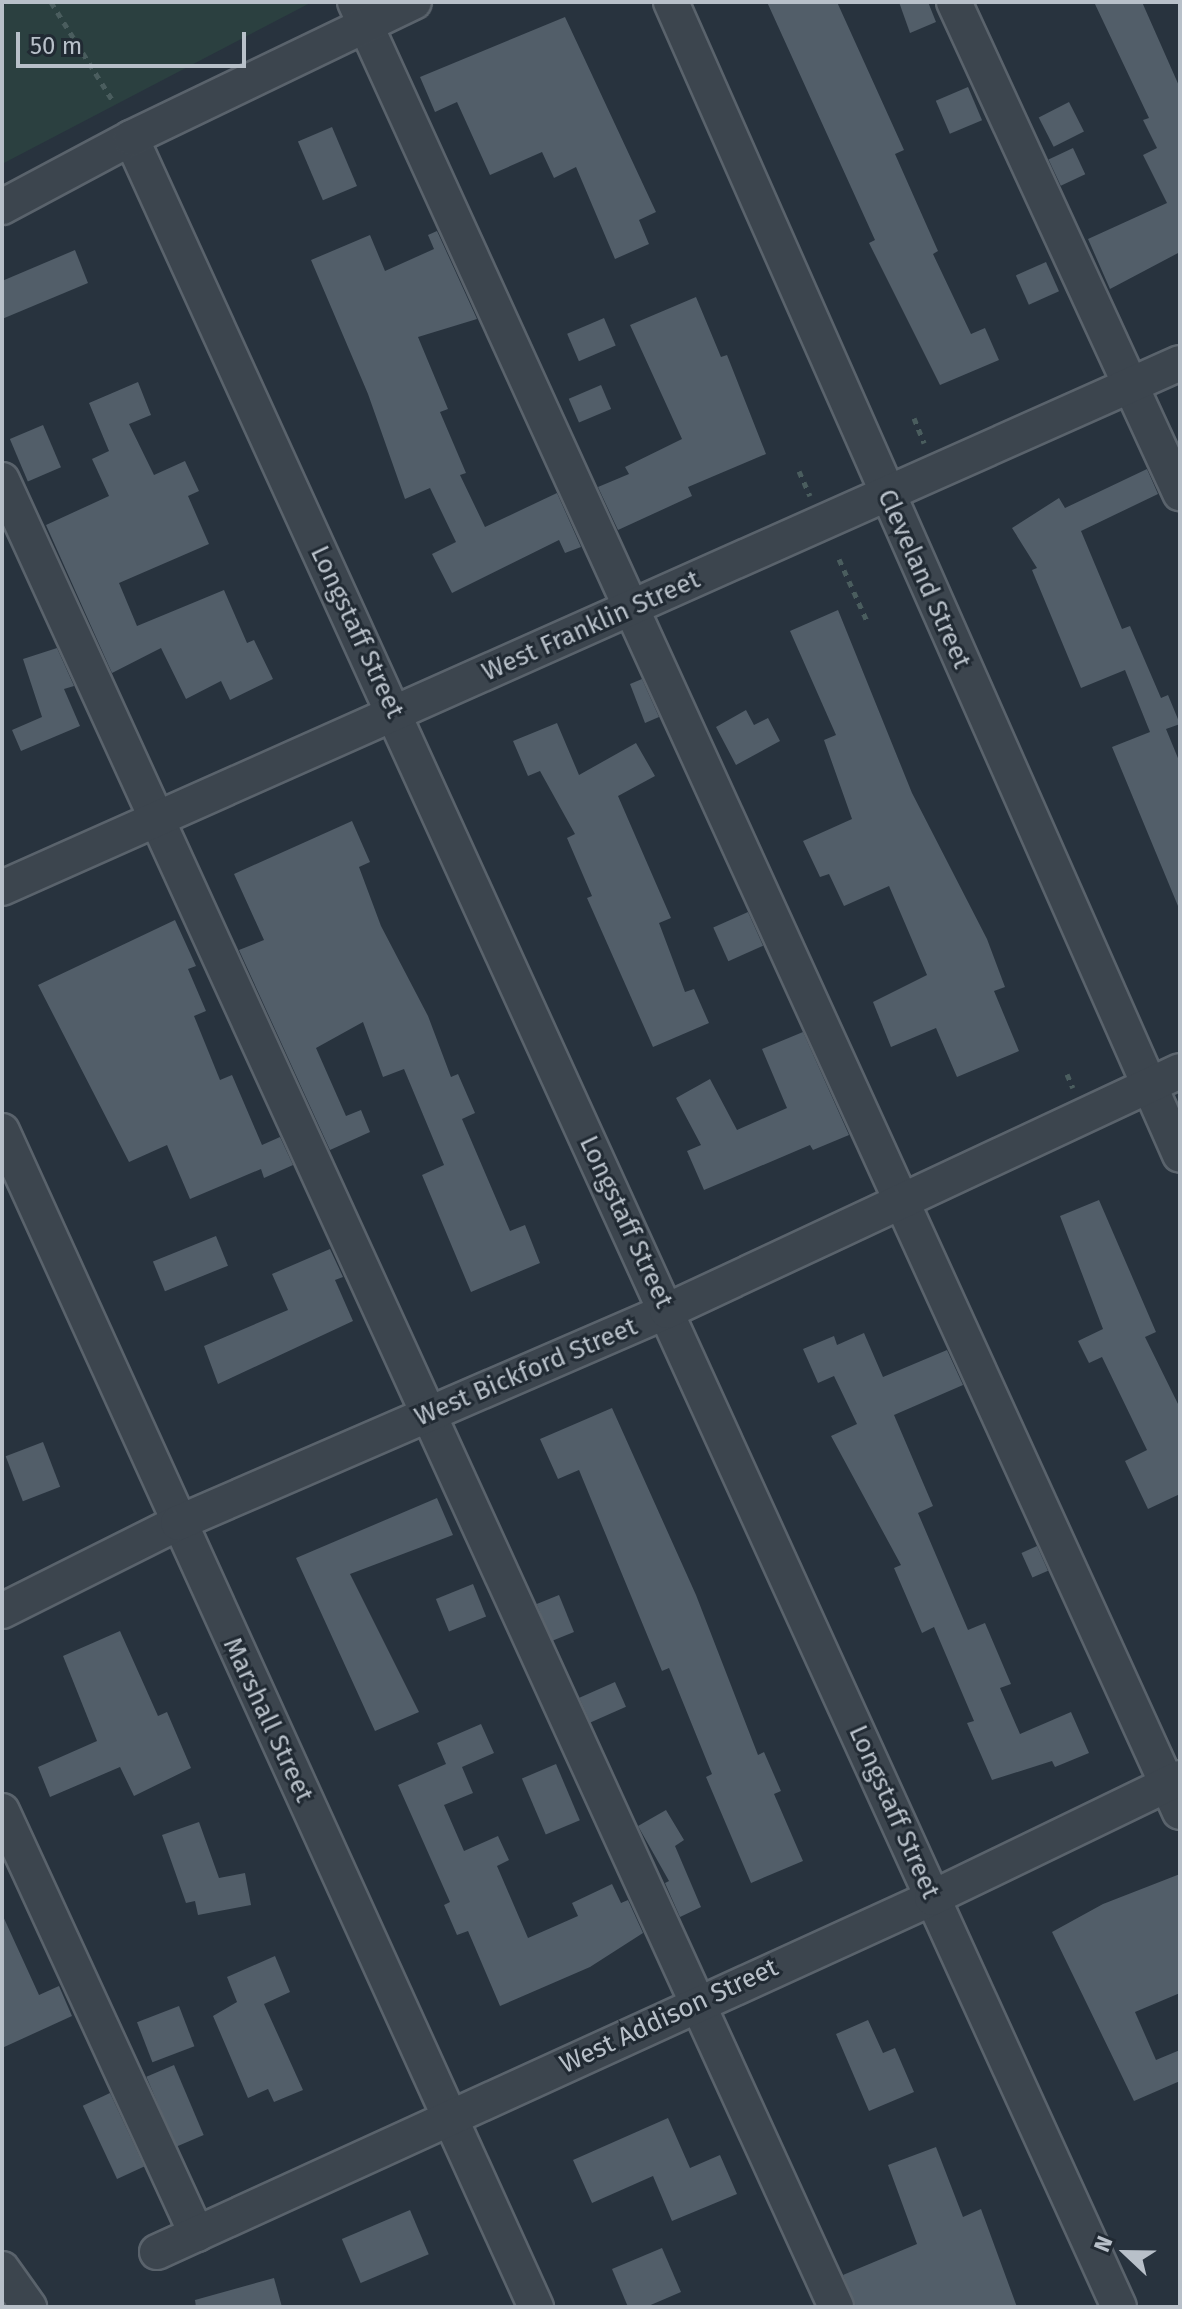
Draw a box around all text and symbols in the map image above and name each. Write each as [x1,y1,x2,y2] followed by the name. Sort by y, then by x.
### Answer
[20,16,250,66] scale bar
[30,32,82,60] text: 50 m
[871,485,977,673] street label: Cleveland Street
[303,541,411,723] street label: Longstaff Street
[477,564,705,688] street label: West Franklin Street
[572,1131,680,1313] street label: Longstaff Street
[410,1311,642,1433] street label: West Bickford Street
[216,1633,320,1807] street label: Marshall Street
[842,1721,946,1903] street label: Longstaff Street
[555,1952,783,2080] street label: West Addison Street
[1086,2213,1166,2293] north arrow
[1088,2232,1119,2256] text: N

